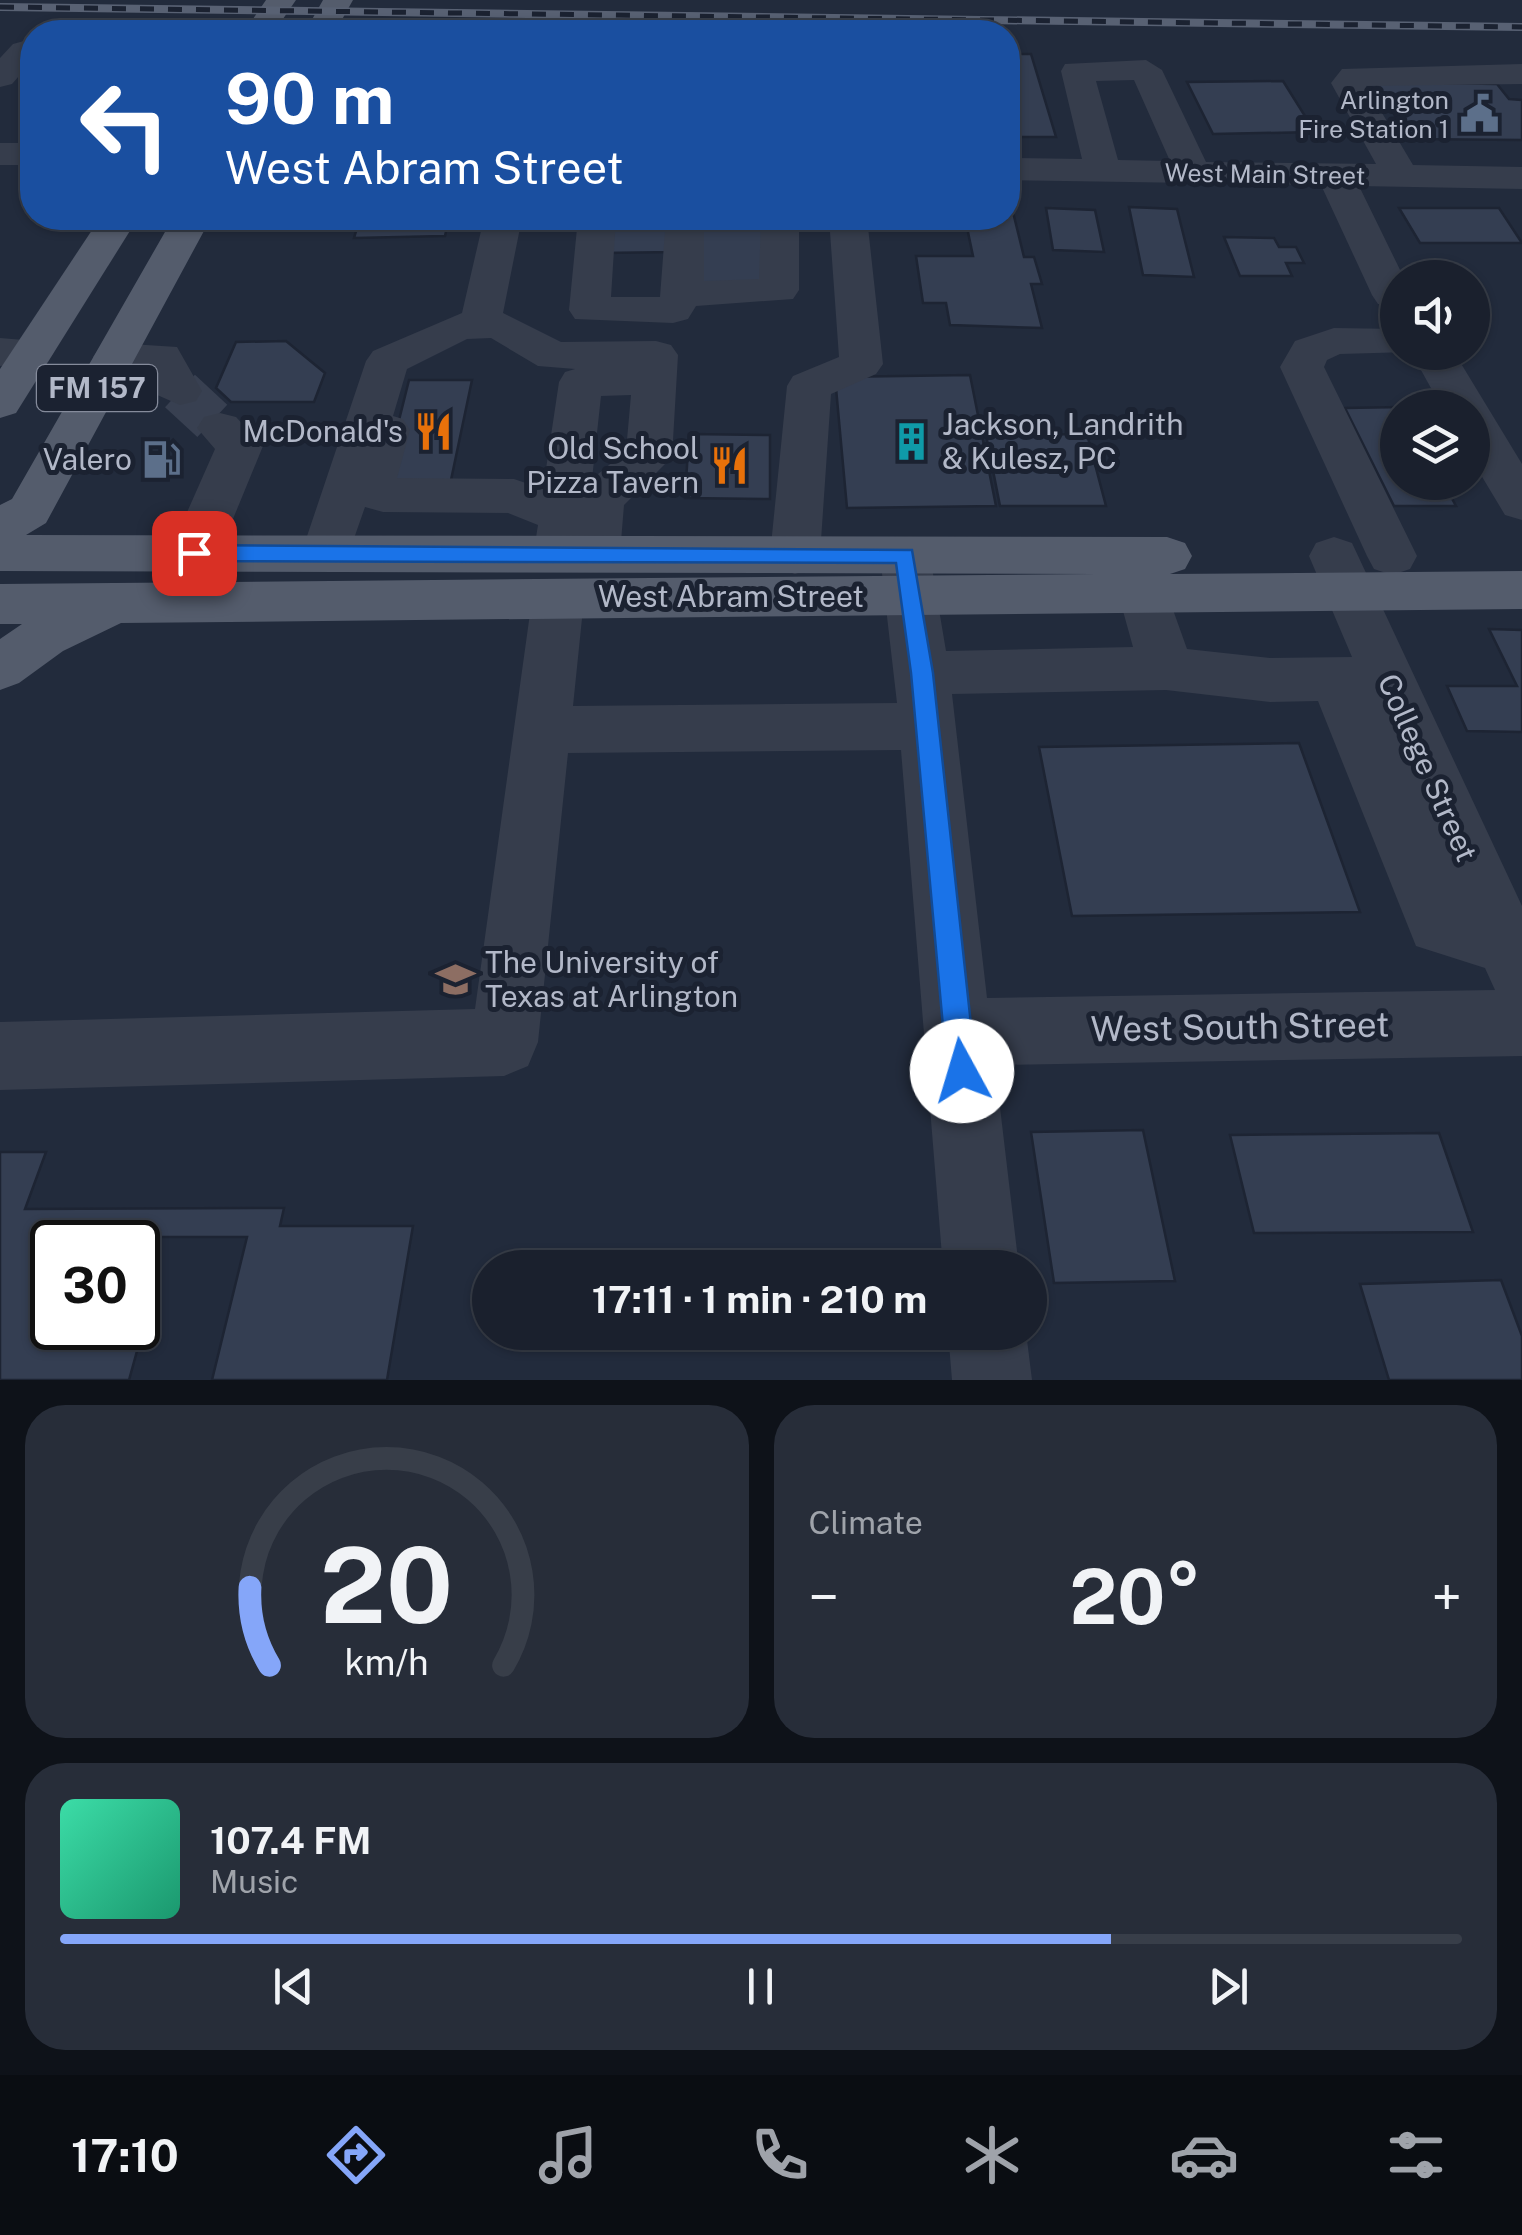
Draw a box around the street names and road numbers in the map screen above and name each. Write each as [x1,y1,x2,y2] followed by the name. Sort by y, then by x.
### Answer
[1164,157,1366,191] street label: West Main Street
[37,365,157,411] road number: FM 157
[598,578,864,614] street label: West Abram Street
[1371,668,1485,867] street label: College Street
[1090,1003,1390,1050] street label: West South Street

